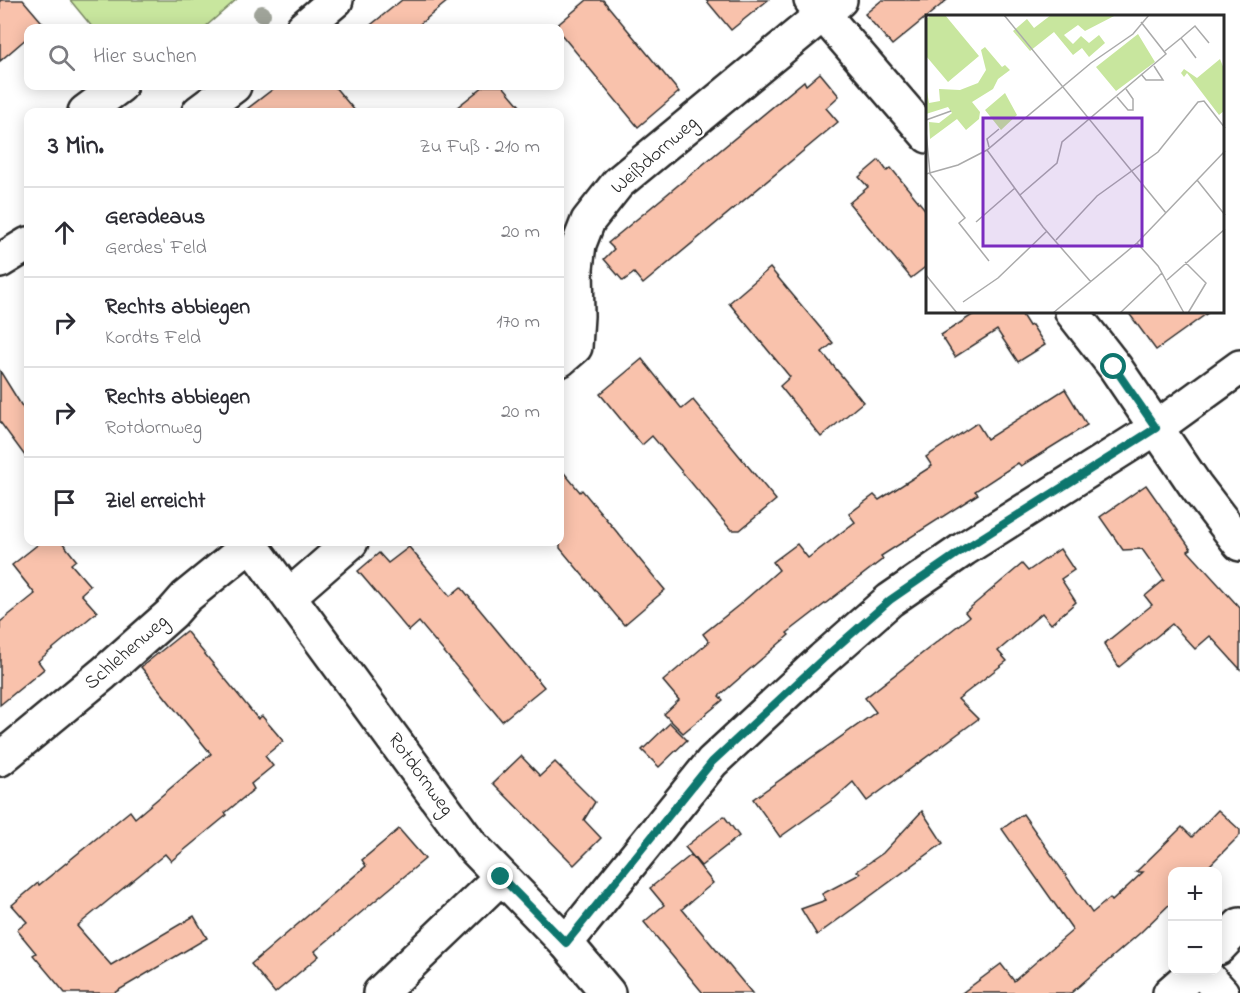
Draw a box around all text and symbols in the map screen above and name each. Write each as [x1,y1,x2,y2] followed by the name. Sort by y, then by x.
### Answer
[926,15,1225,314] inset map
[24,24,564,90] search box
[45,41,78,74] icon: search
[93,41,197,73] text: Hier suchen
[605,110,706,203] street label: Weißdornweg
[48,128,104,166] text: 3 Min.
[419,133,540,162] text: Zu Fuß · 210 m
[105,202,205,234] text: Geradeaus
[48,216,81,249] icon: ahead
[501,218,540,247] text: 20 m
[105,234,207,263] text: Gerdes' Feld
[105,292,250,324] text: Rechts abbiegen
[48,306,81,339] icon: right
[496,308,540,337] text: 170 m
[105,324,201,353] text: Kordts Feld
[1100,353,1126,379] route start
[105,382,250,414] text: Rechts abbiegen
[48,396,81,429] icon: right
[501,398,540,427] text: 20 m
[105,414,202,443] text: Rotdornweg
[48,486,81,519] icon: arrive
[105,486,205,518] text: Ziel erreicht
[79,608,176,698] street label: Schlehenweg
[379,727,460,823] street label: Rotdornweg
[487,863,513,889] route end
[1168,867,1222,975] map controls
[1168,867,1222,921] button: +
[1168,921,1222,975] button: −

